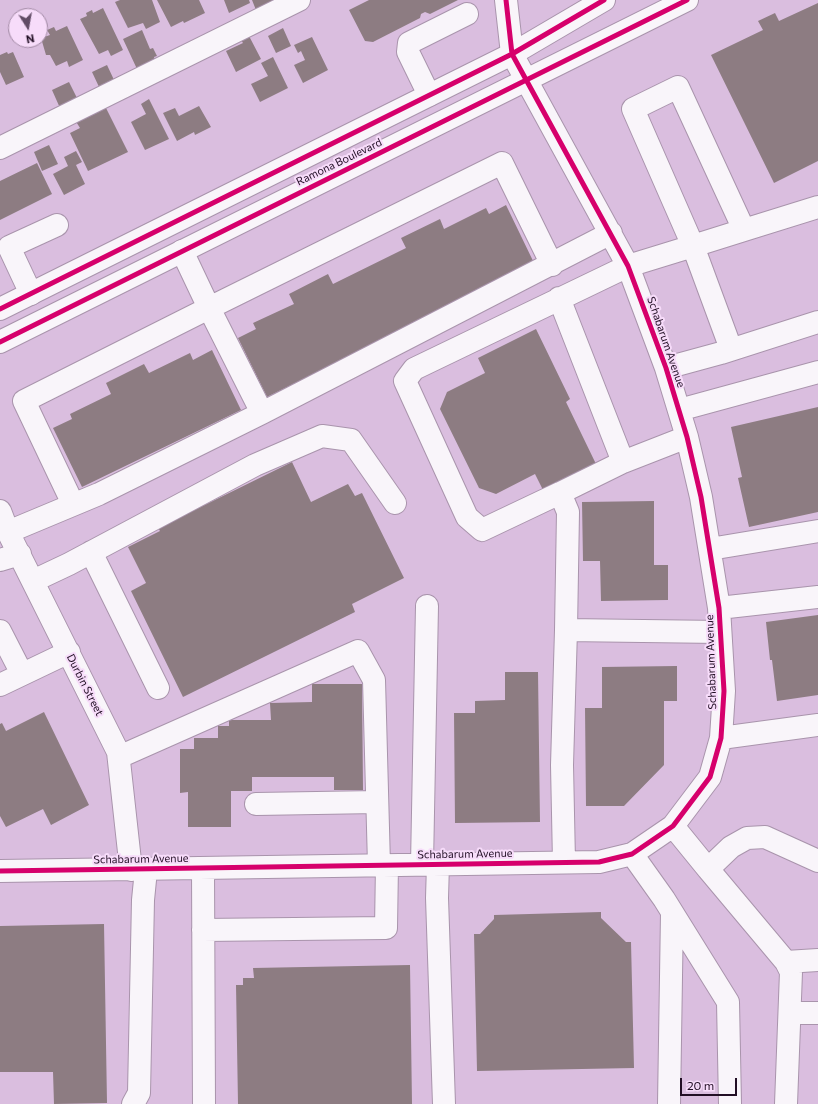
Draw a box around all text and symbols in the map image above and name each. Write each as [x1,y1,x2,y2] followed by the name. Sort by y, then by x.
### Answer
[8,8,48,48] north arrow
[25,32,35,46] text: N
[294,136,384,188] street label: Ramona Boulevard
[644,295,688,389] street label: Schabarum Avenue
[703,614,719,710] street label: Schabarum Avenue
[64,652,106,718] street label: Durbin Street
[417,847,513,861] street label: Schabarum Avenue
[93,852,189,866] street label: Schabarum Avenue
[682,1070,739,1096] scale bar
[687,1078,714,1092] text: 20 m

